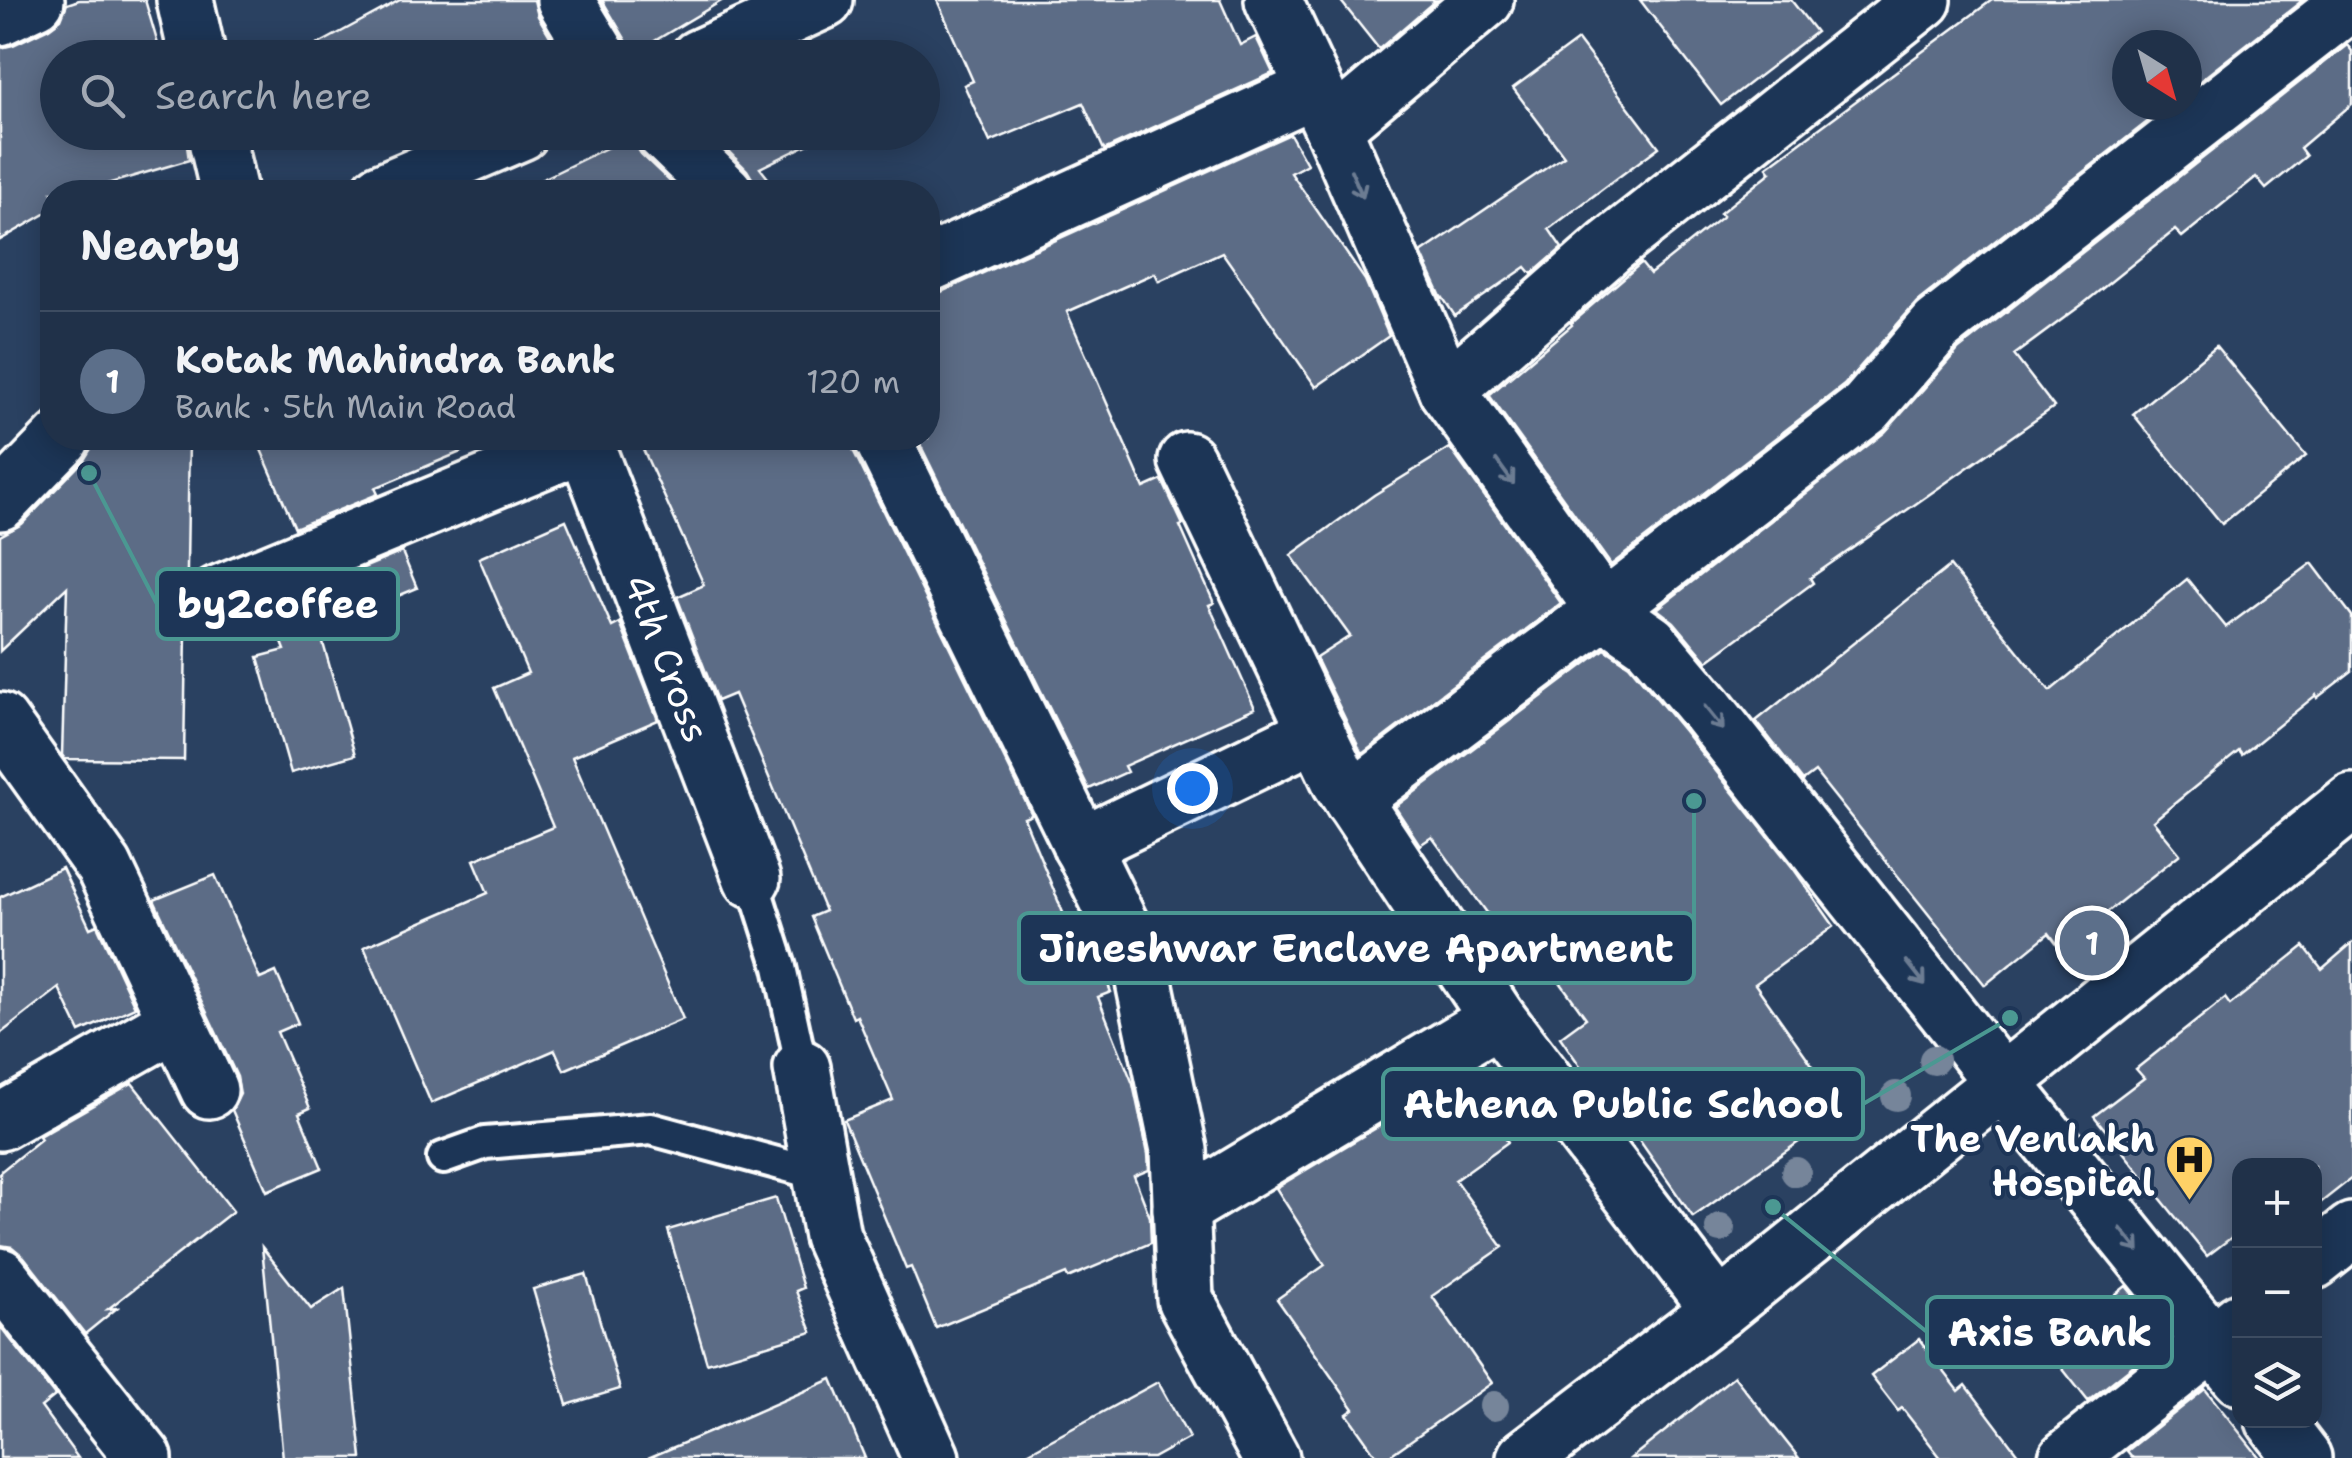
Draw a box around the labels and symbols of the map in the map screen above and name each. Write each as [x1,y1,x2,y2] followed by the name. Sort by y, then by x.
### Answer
[2112,30,2202,120] north arrow
[1349,168,1367,199] one-way arrow
[1495,458,1516,485] one-way arrow
[612,567,722,749] street label: 4th Cross
[157,569,398,639] callout: by2coffee
[177,577,379,631] text: by2coffee
[1703,705,1725,731] one-way arrow
[1167,763,1218,814] your location
[2060,906,2124,980] pin: 1
[1019,913,1694,983] callout: Jineshwar Enclave Apartment
[1038,921,1674,975] text: Jineshwar Enclave Apartment
[1905,959,1926,986] one-way arrow
[1383,1069,1863,1139] callout: Athena Public School
[1403,1077,1843,1131] text: Athena Public School
[1910,1113,2155,1208] place label: The Venlakh Hospital
[2164,1134,2216,1202] hospital icon: The Venlakh Hospital
[2119,1226,2141,1252] one-way arrow
[1927,1297,2172,1367] callout: Axis Bank
[1948,1305,2152,1359] text: Axis Bank

